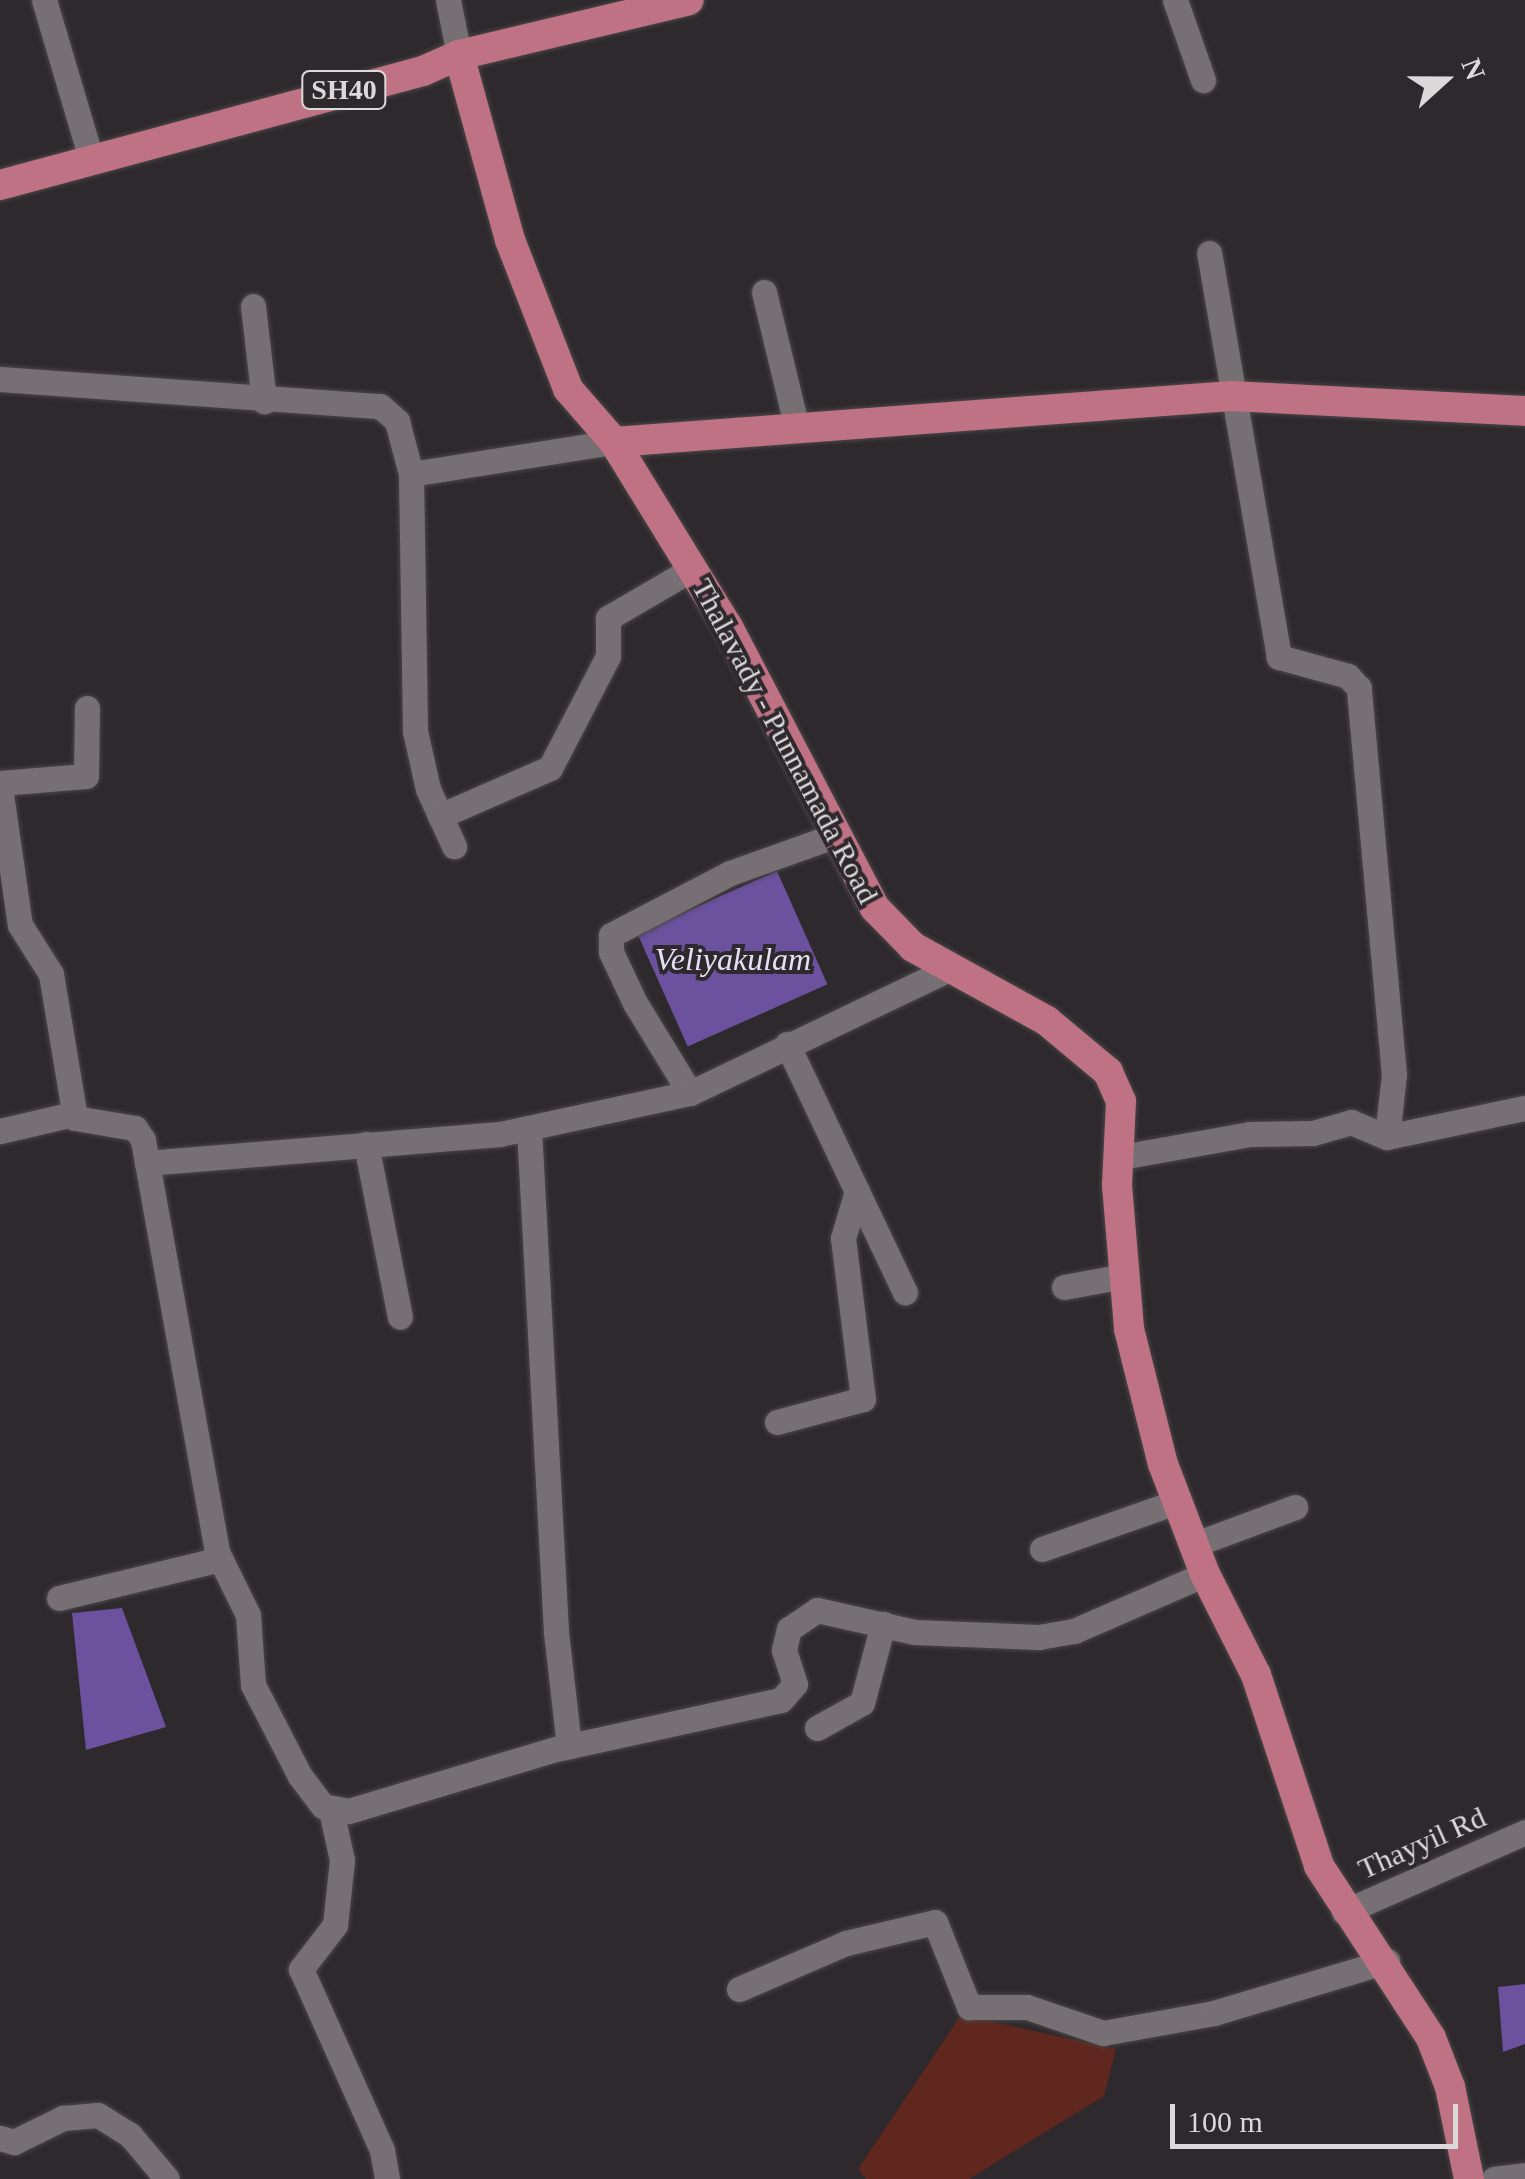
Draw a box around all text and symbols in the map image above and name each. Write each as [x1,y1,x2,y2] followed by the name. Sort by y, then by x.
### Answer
[1395,30,1495,130] north arrow
[1455,54,1492,84] text: N
[299,67,389,113] road number: SH40
[684,573,886,909] street label: Thalavady - Punnamada Road
[655,940,811,978] water label: Veliyakulam
[1353,1799,1491,1887] street label: Thayyil Rd
[1175,2084,1462,2146] scale bar
[1187,2105,1263,2138] text: 100 m

